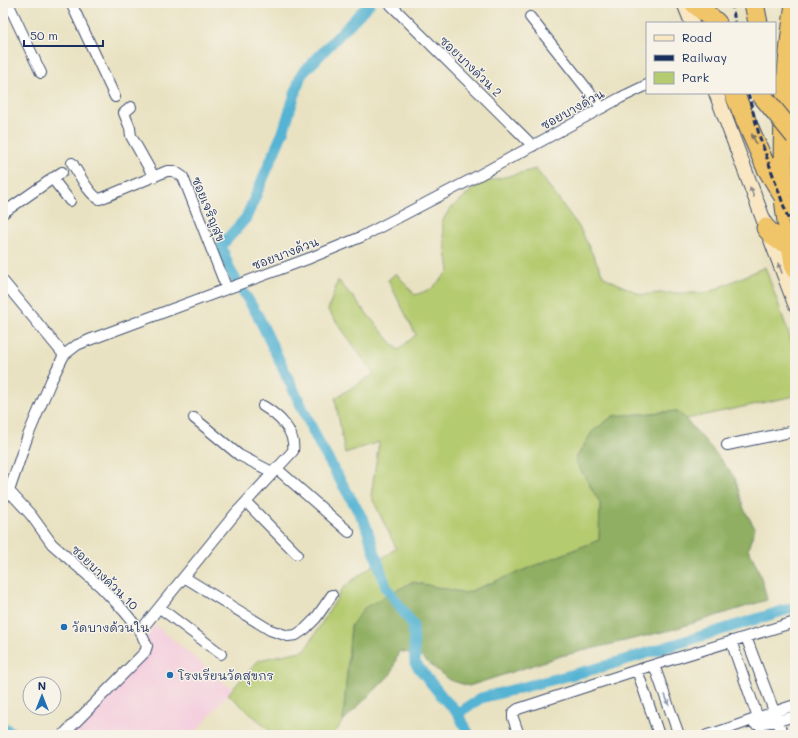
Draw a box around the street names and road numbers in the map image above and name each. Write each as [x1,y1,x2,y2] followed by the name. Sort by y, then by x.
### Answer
[436,32,506,100] street label: ซอยบางด้วน 2
[537,85,607,133] street label: ซอยบางด้วน
[186,174,229,245] street label: ซอยเจริญสุข
[249,233,321,273] street label: ซอยบางด้วน
[68,541,142,613] street label: ซอยบางด้วน 10

